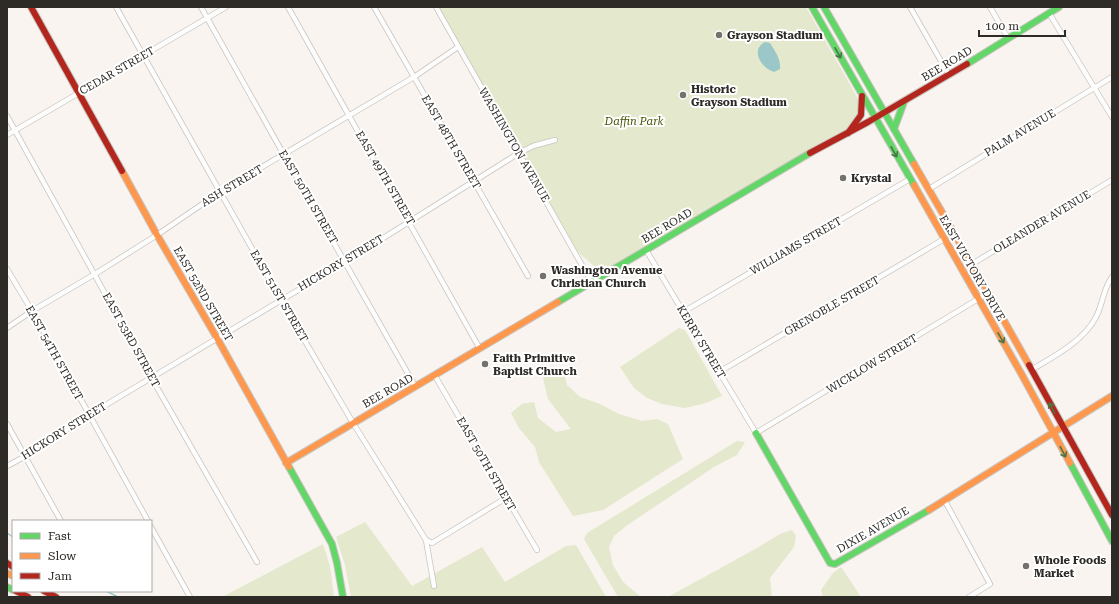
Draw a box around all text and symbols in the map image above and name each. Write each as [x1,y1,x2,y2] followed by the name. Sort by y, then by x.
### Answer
[979,12,1065,38] scale bar
[985,19,1019,33] text: 100 m
[727,29,823,42] place label: Grayson Stadium
[714,30,724,40] marker: Grayson Stadium
[77,44,157,98] street label: CEDAR STREET
[919,44,975,84] street label: BEE ROAD
[834,47,842,59] one-way arrow
[691,83,787,109] place label: Historic Grayson Stadium
[476,85,552,205] street label: WASHINGTON AVENUE
[678,90,688,100] marker: Historic Grayson Stadium
[419,93,483,191] street label: EAST 48TH STREET
[982,107,1058,159] street label: PALM AVENUE
[604,115,663,128] park label: Daffin Park
[353,129,417,227] street label: EAST 49TH STREET
[891,146,899,158] one-way arrow
[276,148,340,246] street label: EAST 50TH STREET
[199,162,265,210] street label: ASH STREET
[851,172,892,185] place label: Krystal
[838,173,848,183] marker: Krystal
[991,188,1093,256] street label: OLEANDER AVENUE
[639,206,695,246] street label: BEE ROAD
[936,213,1008,323] street label: EAST VICTORY DRIVE
[748,214,844,278] street label: WILLIAMS STREET
[296,232,386,294] street label: HICKORY STREET
[171,244,235,344] street label: EAST 52ND STREET
[247,248,311,344] street label: EAST 51ST STREET
[551,264,663,290] place label: Washington Avenue Christian Church
[538,271,548,281] marker: Washington Avenue Christian Church
[782,273,882,339] street label: GRENOBLE STREET
[100,290,162,390] street label: EAST 53RD STREET
[23,303,85,403] street label: EAST 54TH STREET
[674,303,728,381] street label: KERRY STREET
[824,332,920,396] street label: WICKLOW STREET
[997,332,1005,344] one-way arrow
[493,352,577,378] place label: Faith Primitive Baptist Church
[480,359,490,369] marker: Faith Primitive Baptist Church
[360,371,416,411] street label: BEE ROAD
[19,400,109,462] street label: HICKORY STREET
[1048,402,1055,414] one-way arrow
[454,415,518,513] street label: EAST 50TH STREET
[1060,446,1068,458] one-way arrow
[835,504,911,556] street label: DIXIE AVENUE
[12,520,152,592] legend
[48,529,72,543] text: Fast
[48,549,76,563] text: Slow
[1034,554,1107,580] place label: Whole Foods Market
[1021,561,1031,571] marker: Whole Foods Market
[48,569,72,583] text: Jam

